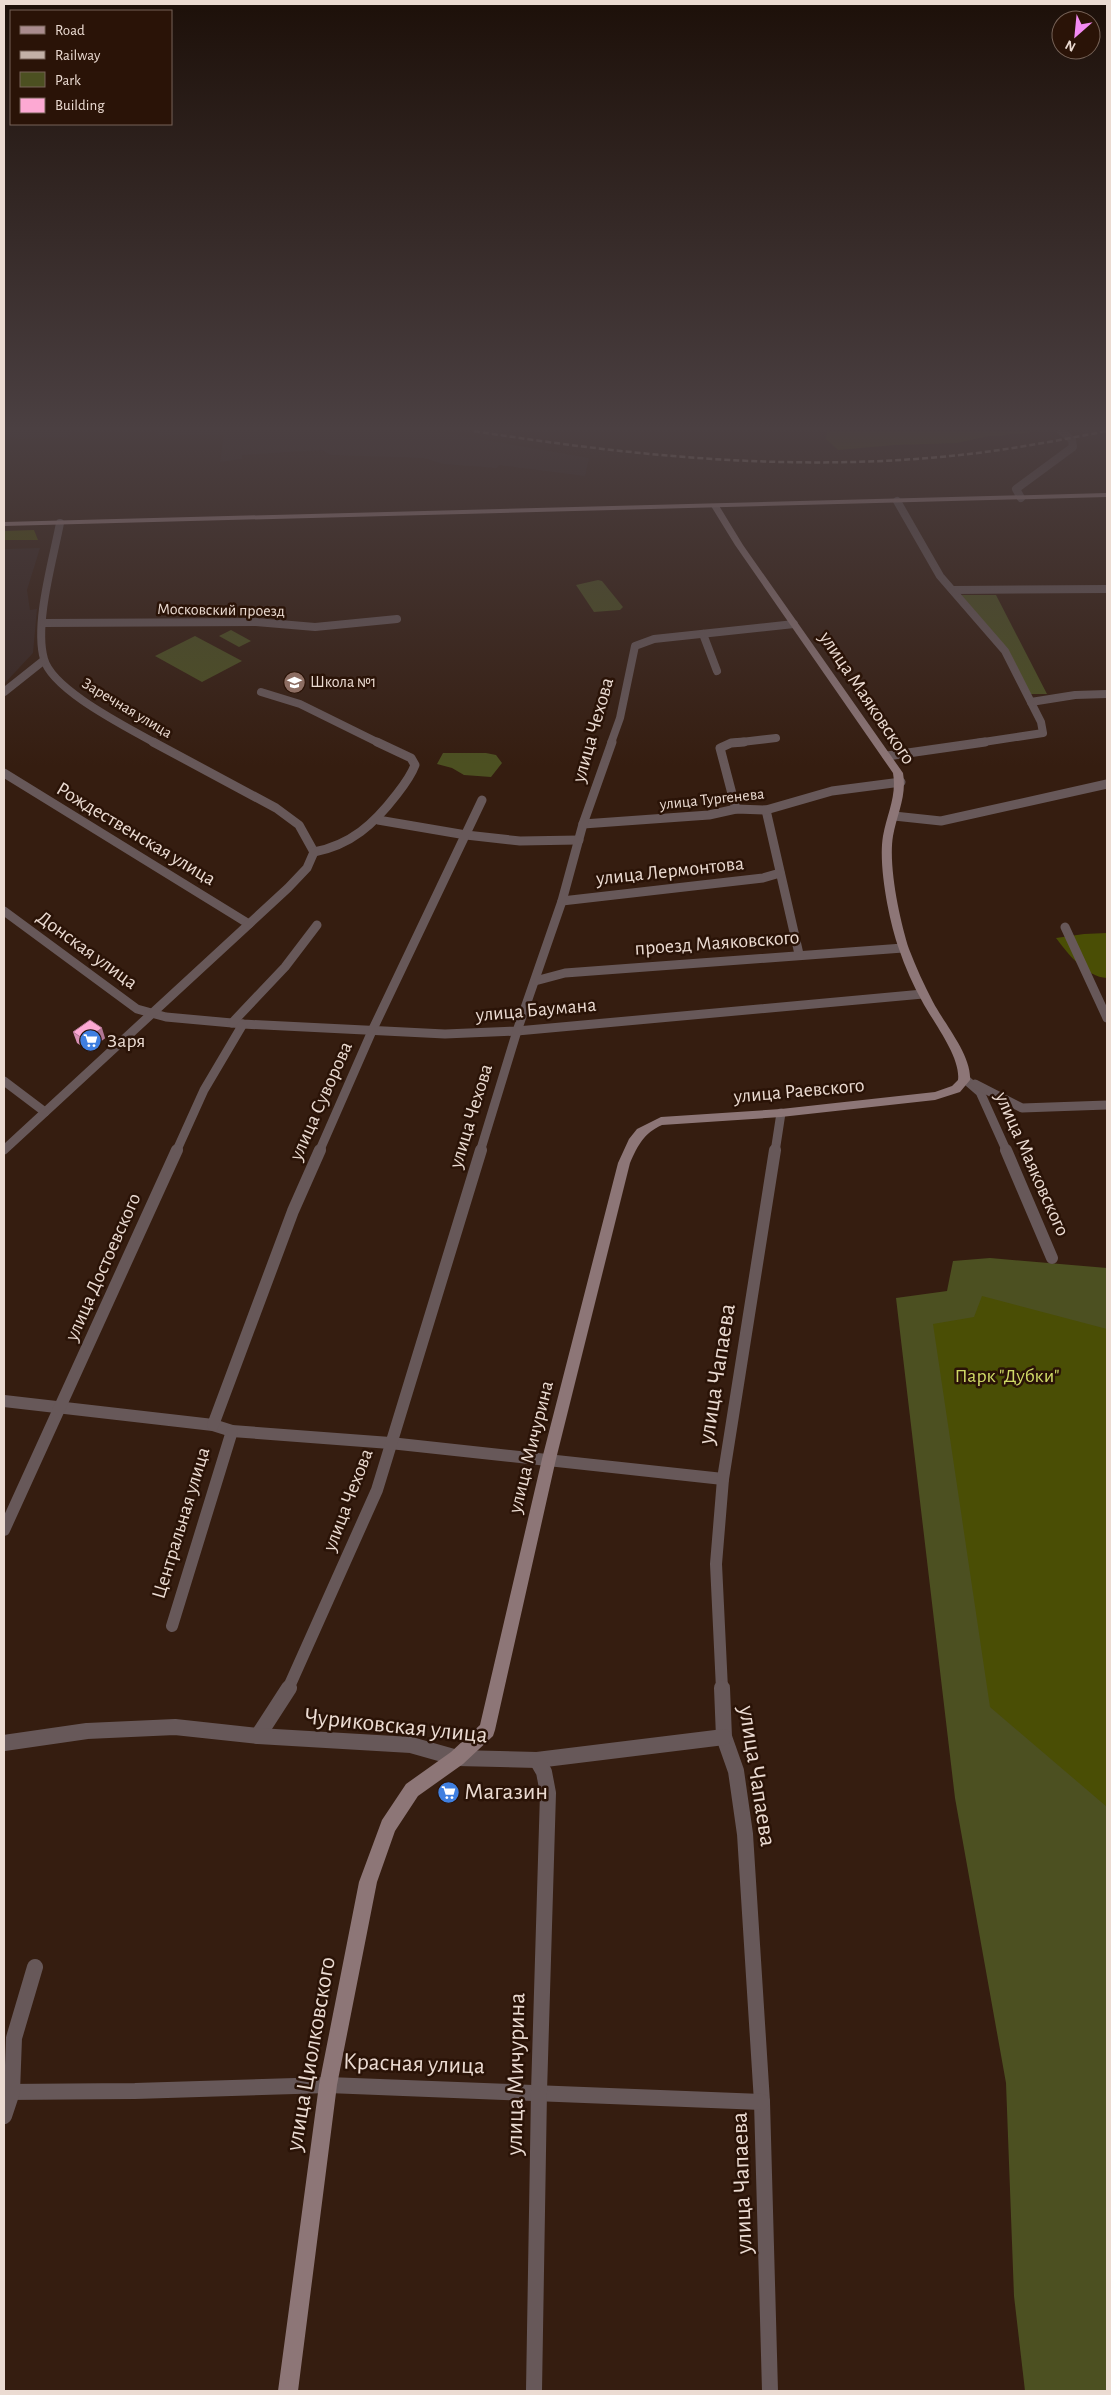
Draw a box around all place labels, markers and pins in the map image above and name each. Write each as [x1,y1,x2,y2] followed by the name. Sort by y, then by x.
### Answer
[282,670,306,694] school or university icon: Школа №1
[310,674,376,690] place label: Школа №1
[79,1029,103,1053] supermarket icon: Заря
[107,1031,145,1051] place label: Заря
[436,1780,460,1804] supermarket icon: Магазин
[464,1780,548,1804] place label: Магазин

